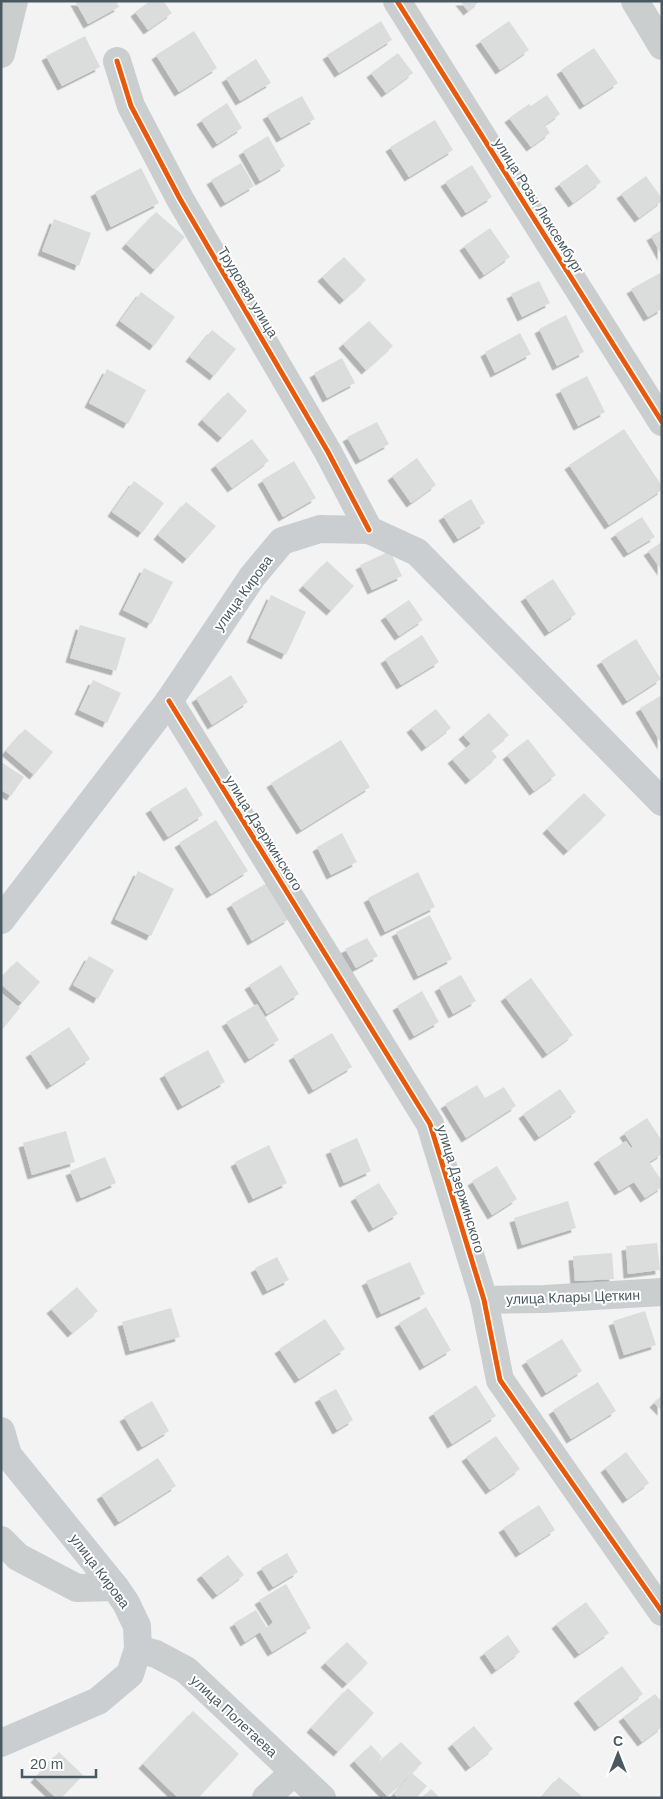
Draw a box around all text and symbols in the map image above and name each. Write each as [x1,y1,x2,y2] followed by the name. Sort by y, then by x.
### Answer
[491,135,587,277] street label: улица Розы Люксембург
[215,244,281,340] street label: Трудовая улица
[210,552,276,634] street label: улица Кирова
[222,772,306,894] street label: улица Дзержинского
[434,1123,488,1255] street label: улица Дзержинского
[506,1287,640,1307] street label: улица Клары Цеткин
[67,1531,133,1612] street label: улица Кирова
[187,1672,281,1760] street label: улица Полетаева
[593,1729,643,1779] north arrow
[613,1733,623,1749] text: С
[22,1746,96,1778] scale bar
[30,1755,63,1772] text: 20 m

